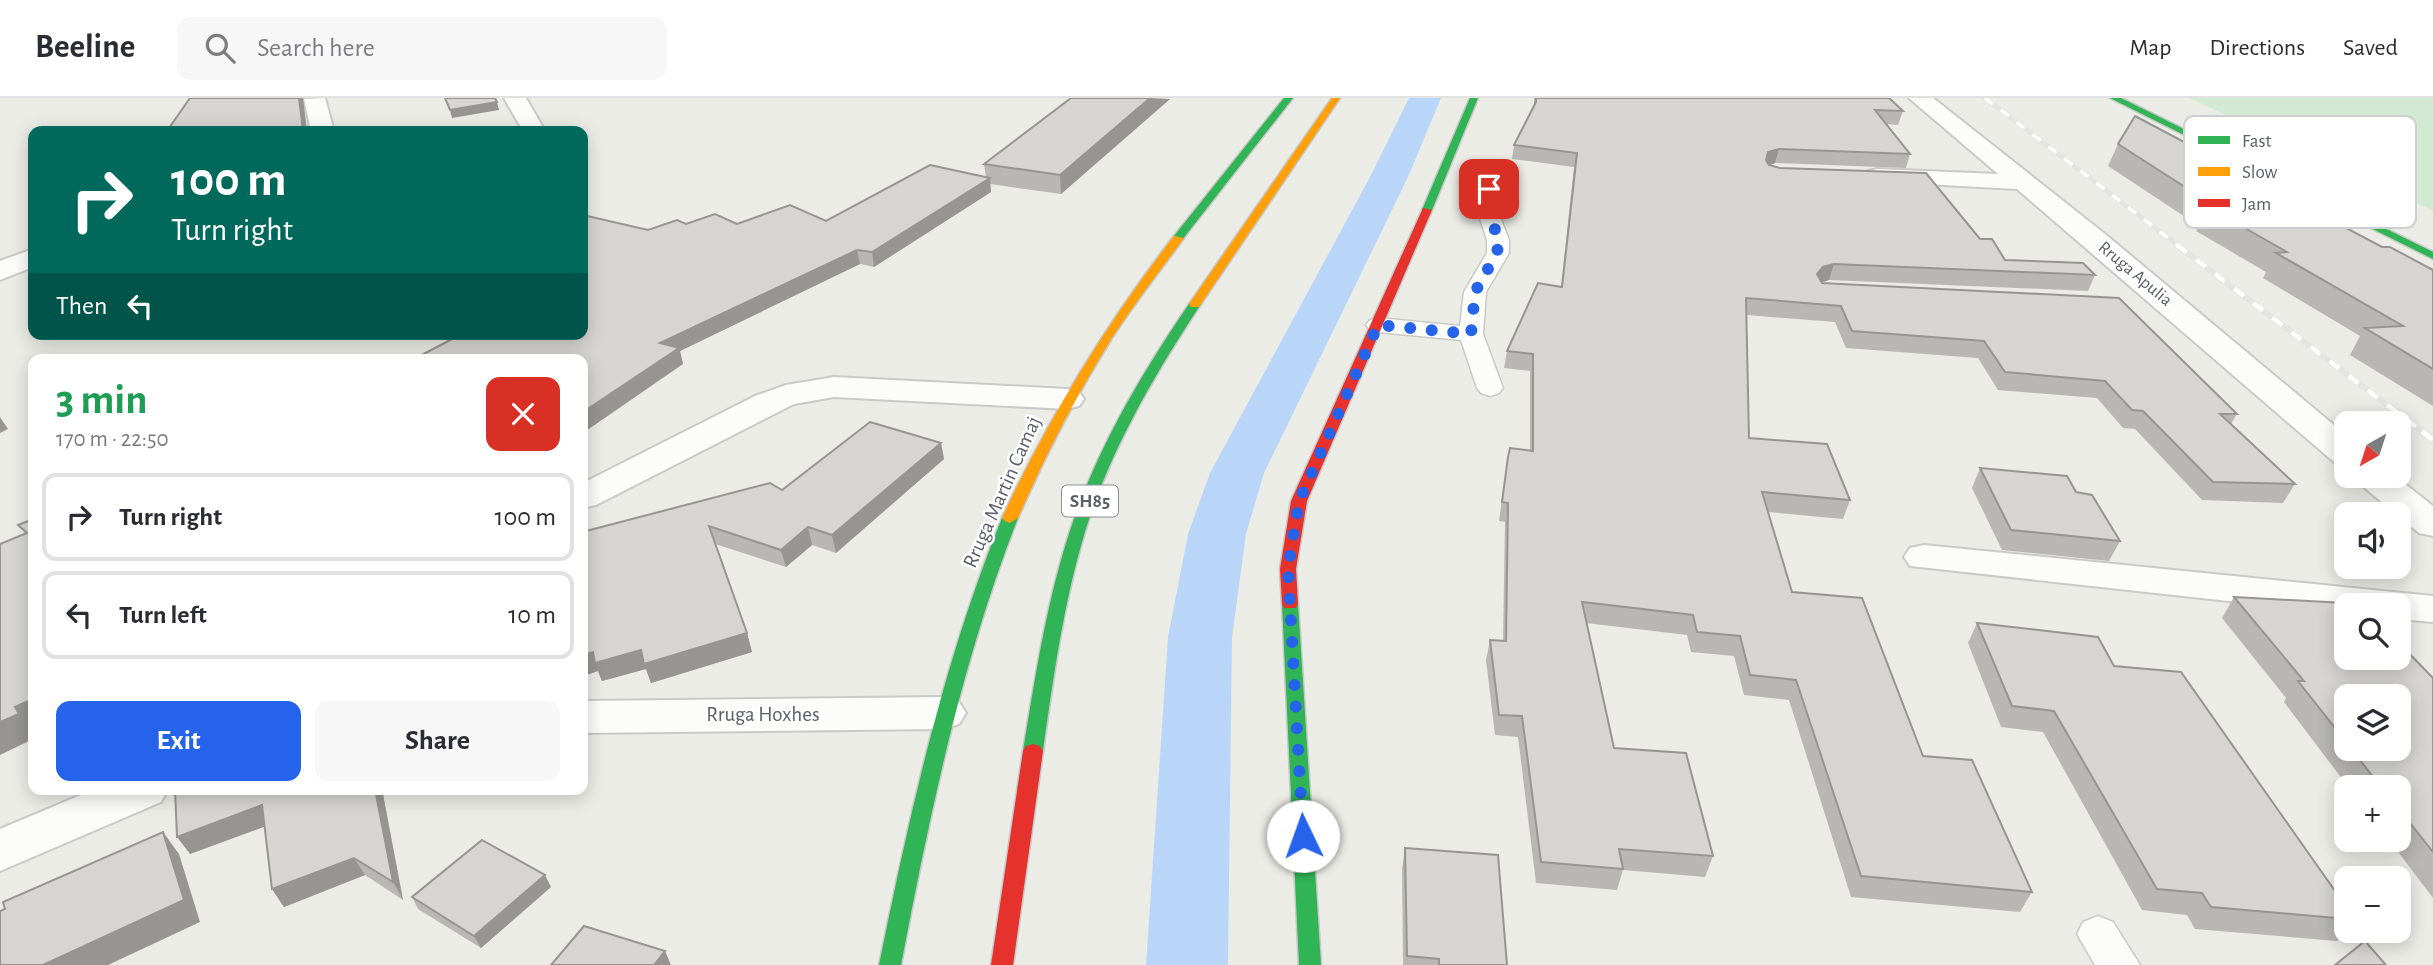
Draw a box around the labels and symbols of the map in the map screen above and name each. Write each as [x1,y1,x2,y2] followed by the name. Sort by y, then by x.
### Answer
[2184,116,2416,228] legend
[2242,132,2272,151] text: Fast
[1459,159,1519,219] pin
[2242,163,2278,182] text: Slow
[2242,195,2271,214] text: Jam
[2095,238,2175,310] street label: Rruga Apulia
[2334,411,2412,488] north arrow
[959,413,1045,571] street label: Rruga Martin Camaj
[1062,486,1118,516] road number: SH85
[706,704,820,725] street label: Rruga Hoxhes
[1266,799,1340,873] position arrow

